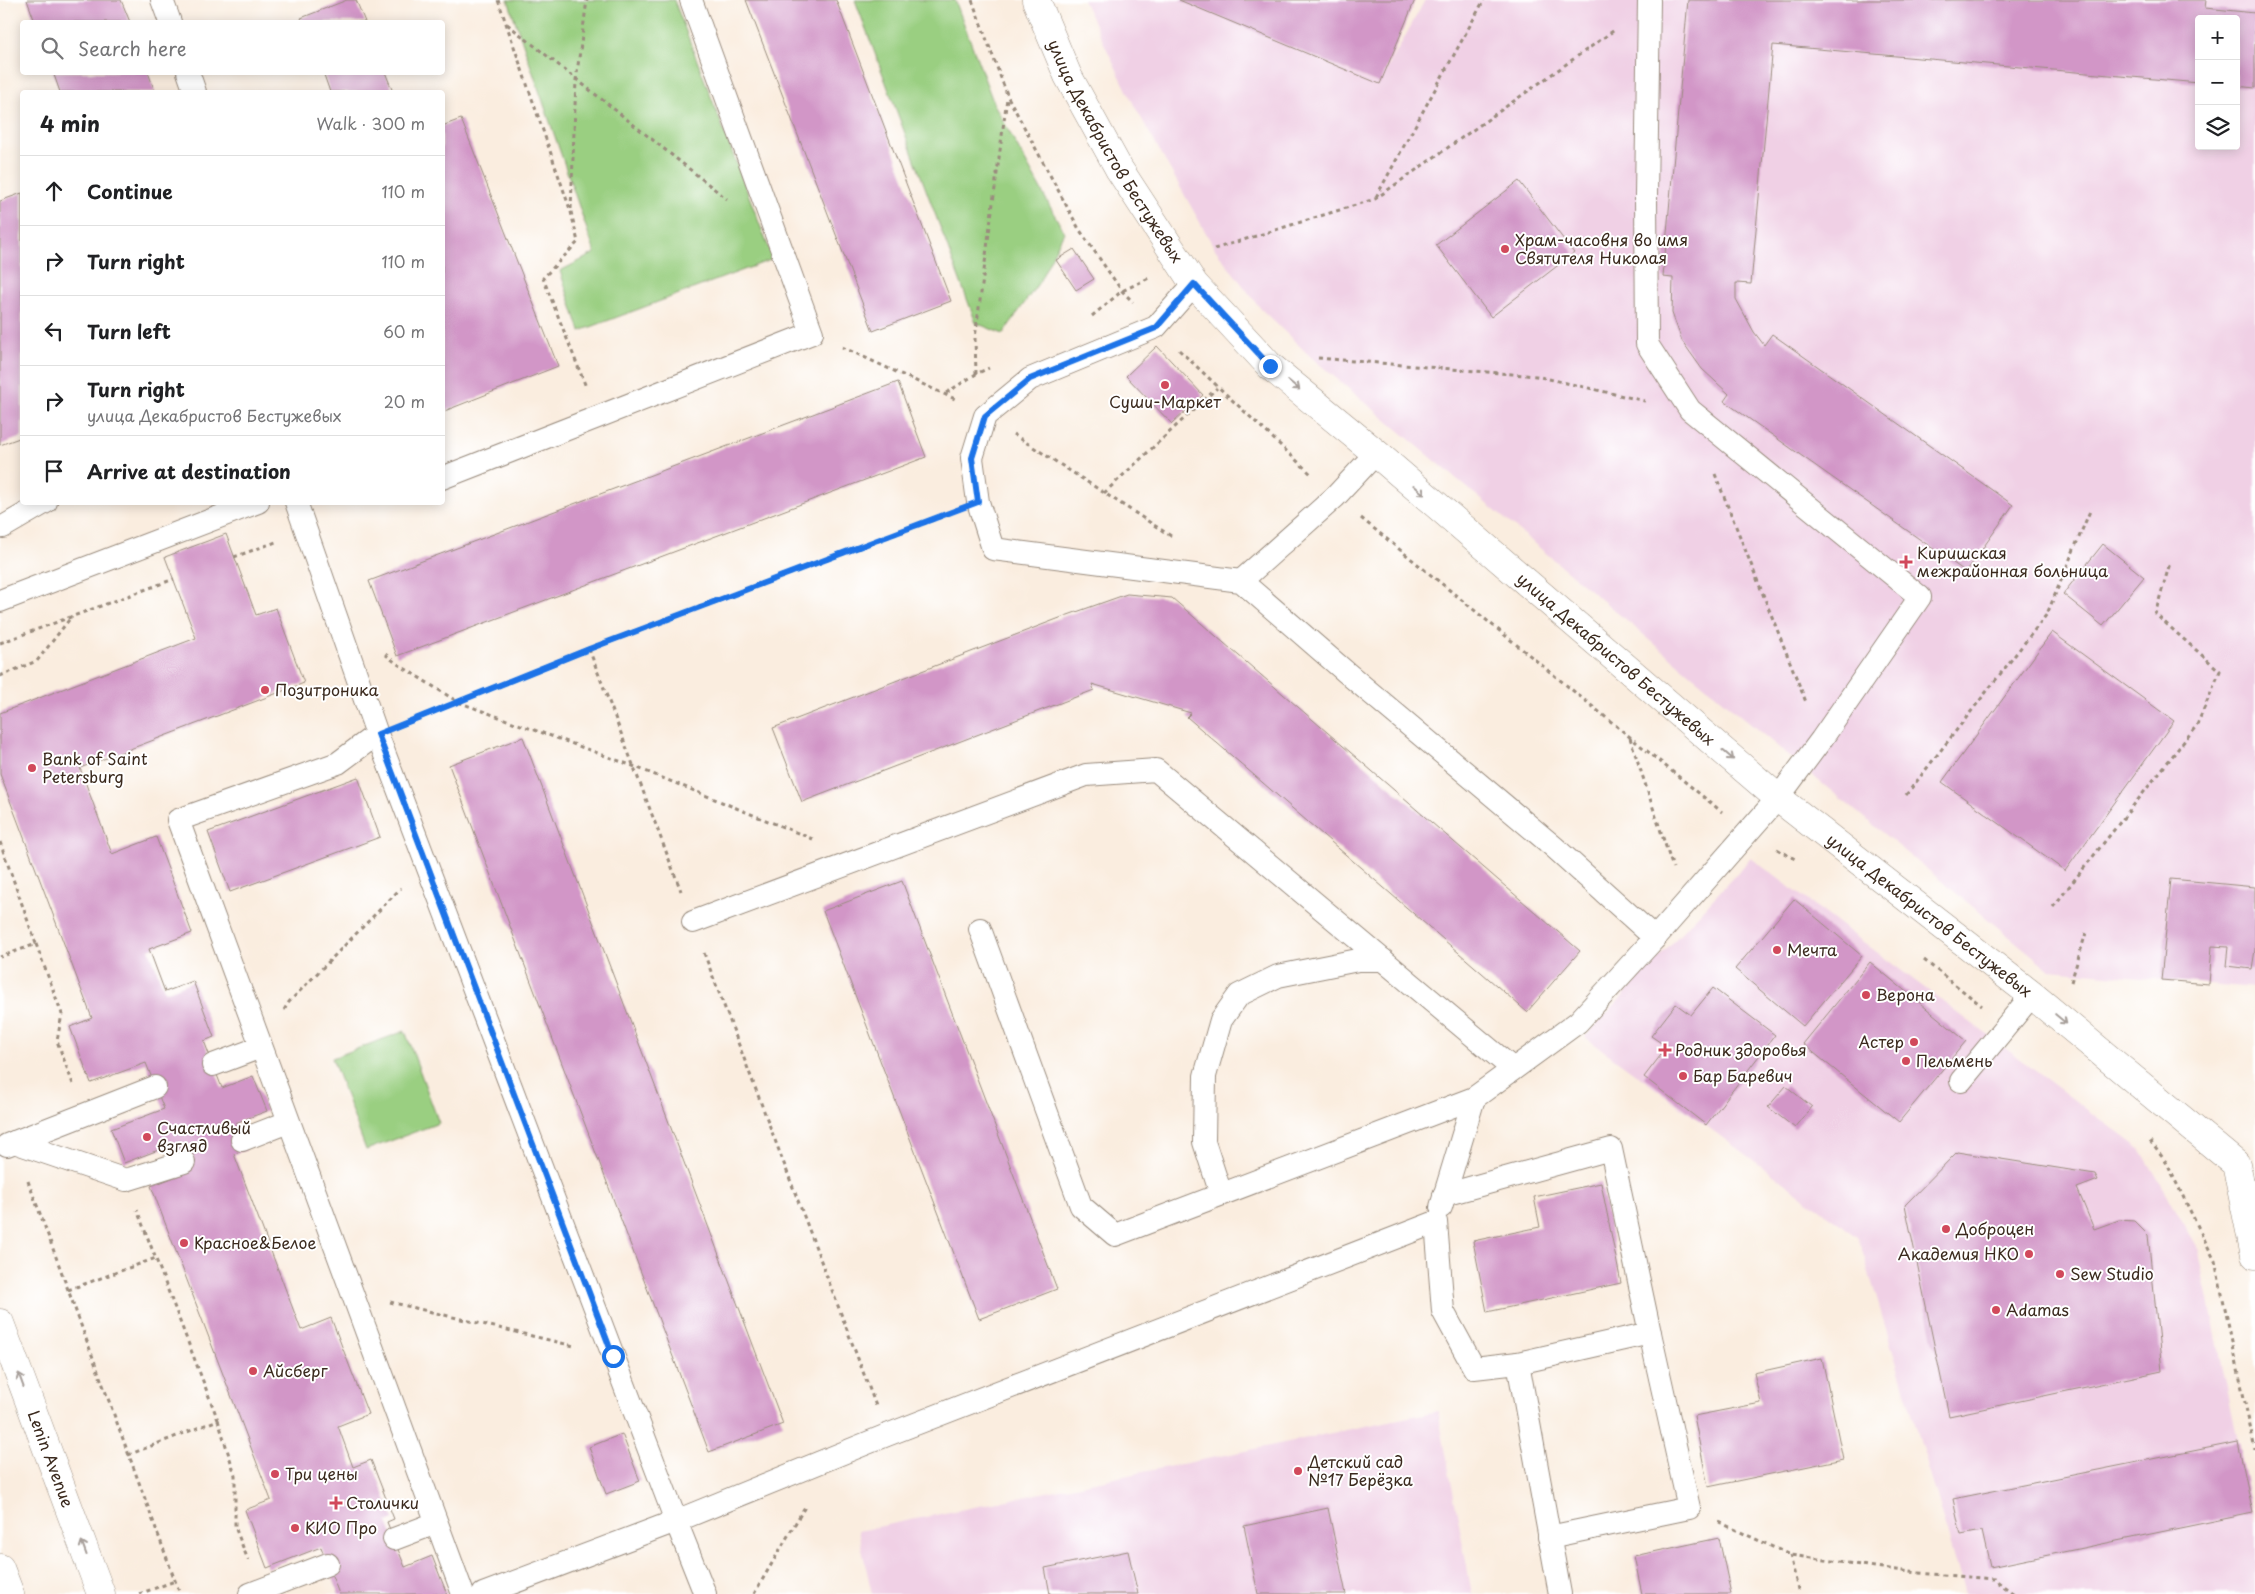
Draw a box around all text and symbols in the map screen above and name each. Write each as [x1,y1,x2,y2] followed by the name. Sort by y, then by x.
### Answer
[2195,15,2240,150] map controls
[2195,15,2240,60] button: +
[20,20,445,75] search box
[38,34,66,62] icon: search
[78,34,187,62] text: Search here
[1043,35,1190,267] street label: улица Декабристов Бестужевых
[2195,60,2240,105] button: −
[2195,105,2240,150] button: layers
[40,107,100,139] text: 4 min
[316,111,425,135] text: Walk · 300 m
[40,177,68,205] icon: ahead
[87,177,173,205] text: Continue
[382,179,425,203] text: 110 m
[1515,227,1688,269] place label: Храм-часовня во имя Святителя Николая
[1499,243,1511,255] marker: Храм-часовня во имя Святителя Николая
[40,247,68,275] icon: right
[87,247,185,275] text: Turn right
[382,249,425,273] text: 110 m
[40,317,68,345] icon: left
[87,317,171,345] text: Turn left
[383,319,425,343] text: 60 m
[1259,355,1282,378] route end
[87,375,185,403] text: Turn right
[1159,379,1171,391] marker: Суши-Маркет
[1287,380,1300,391] one-way arrow
[40,387,68,415] icon: right
[384,389,425,413] text: 20 m
[1109,389,1221,413] place label: Суши-Маркет
[87,403,341,427] text: улица Декабристов Бестужевых
[40,457,68,485] icon: arrive
[87,457,291,485] text: Arrive at destination
[1412,484,1425,496] one-way arrow
[1917,540,2108,582] place label: Киришская межрайонная больница
[1899,555,1913,569] marker: Киришская межрайонная больница
[1512,566,1721,750] street label: улица Декабристов Бестужевых
[275,677,379,701] place label: Позитроника
[259,684,271,696] marker: Позитроника
[42,746,148,788] place label: Bank of Saint Petersburg
[1721,749,1734,760] one-way arrow
[26,762,38,774] marker: Bank of Saint Petersburg
[1822,827,2038,1002] street label: улица Декабристов Бестужевых
[1787,937,1837,961] place label: Мечта
[1771,944,1783,956] marker: Мечта
[1876,982,1935,1006] place label: Верона
[1860,989,1872,1001] marker: Верона
[2054,1013,2067,1024] one-way arrow
[1859,1029,1904,1053] place label: Астер
[1908,1036,1920,1048] marker: Астер
[1675,1037,1807,1061] place label: Родник здоровья
[1659,1044,1671,1056] marker: Родник здоровья
[1916,1048,1992,1072] place label: Пельмень
[1900,1055,1912,1067] marker: Пельмень
[1693,1063,1793,1087] place label: Бар Баревич
[1677,1070,1689,1082] marker: Бар Баревич
[157,1115,251,1157] place label: Счастливый взгляд
[141,1131,153,1143] marker: Счастливый взгляд
[1955,1216,2034,1240] place label: Доброцен
[1940,1223,1952,1235] marker: Доброцен
[194,1230,316,1254] place label: Красное&Белое
[178,1237,190,1249] marker: Красное&Белое
[1898,1241,2019,1265] place label: Академия НКО
[2023,1248,2035,1260] marker: Академия НКО
[2070,1261,2154,1285] place label: Sew Studio
[2054,1268,2066,1280] marker: Sew Studio
[2006,1297,2069,1321] place label: Adamas
[1990,1304,2002,1316] marker: Adamas
[602,1345,625,1368] route start
[263,1358,328,1382] place label: Айсберг
[247,1365,259,1377] marker: Айсберг
[16,1373,25,1388] one-way arrow
[23,1407,81,1511] street label: Lenin Avenue
[1307,1449,1413,1491] place label: Детский сад №17 Берёзка
[285,1461,358,1485] place label: Три цены
[1292,1465,1304,1477] marker: Детский сад №17 Берёзка
[269,1468,281,1480] marker: Три цены
[346,1490,419,1514] place label: Столички
[330,1497,342,1509] marker: Столички
[305,1515,377,1539] place label: КИО Про
[289,1522,301,1534] marker: КИО Про
[79,1541,88,1557] one-way arrow

